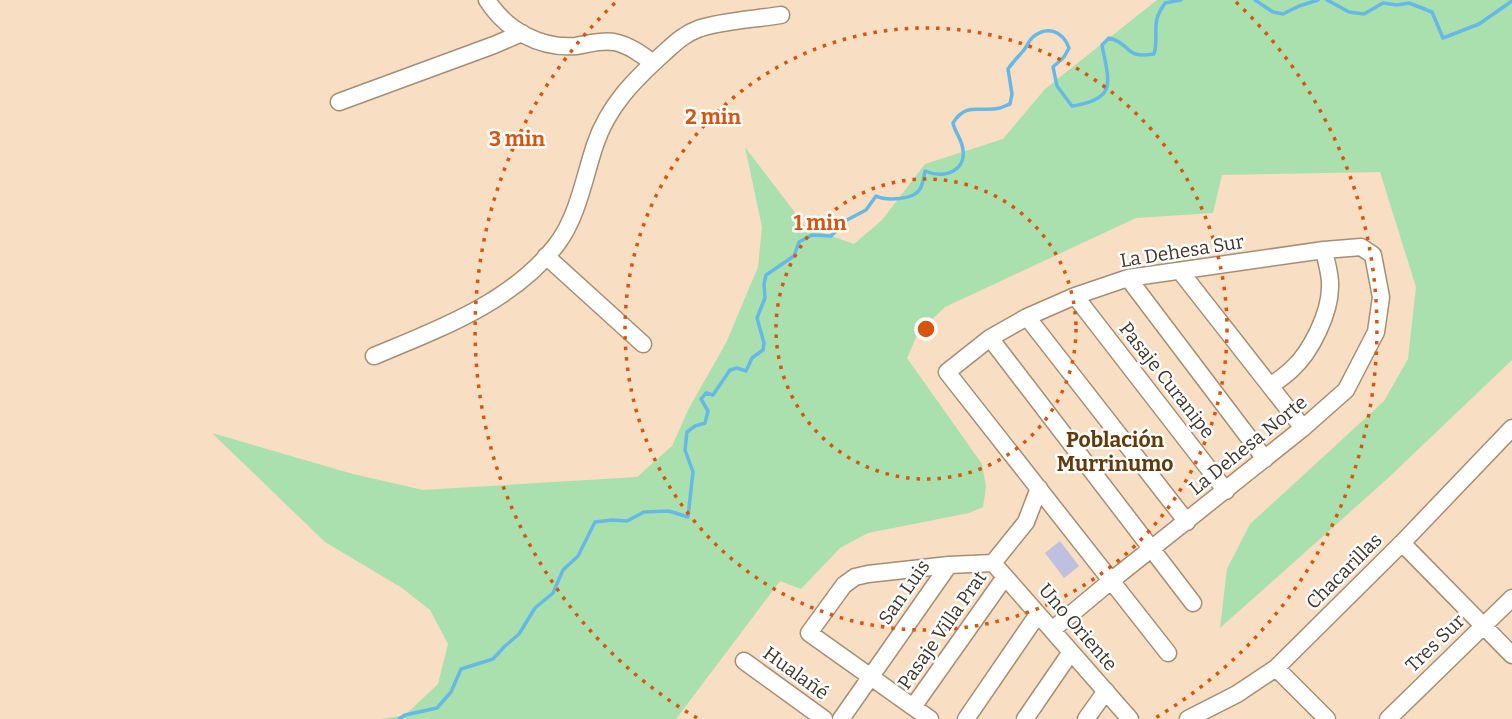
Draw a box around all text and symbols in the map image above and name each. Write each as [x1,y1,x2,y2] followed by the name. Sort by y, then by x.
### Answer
[685,104,741,130] text: 2 min
[489,126,546,152] text: 3 min
[793,210,847,236] text: 1 min
[1118,230,1246,272] street label: La Dehesa Sur
[914,317,938,341] centre of rings
[1114,317,1220,443] street label: Pasaje Curanipe
[1184,390,1312,500] street label: La Dehesa Norte
[1057,427,1173,477] district label: Población Murrinumo
[1301,528,1387,614] street label: Chacarillas
[873,555,935,629] street label: San Luis
[893,566,991,694] street label: Pasaje Villa Prat
[1034,579,1122,675] street label: Uno Oriente
[1401,609,1470,677] street label: Tres Sur
[759,642,833,704] street label: Hualañé

